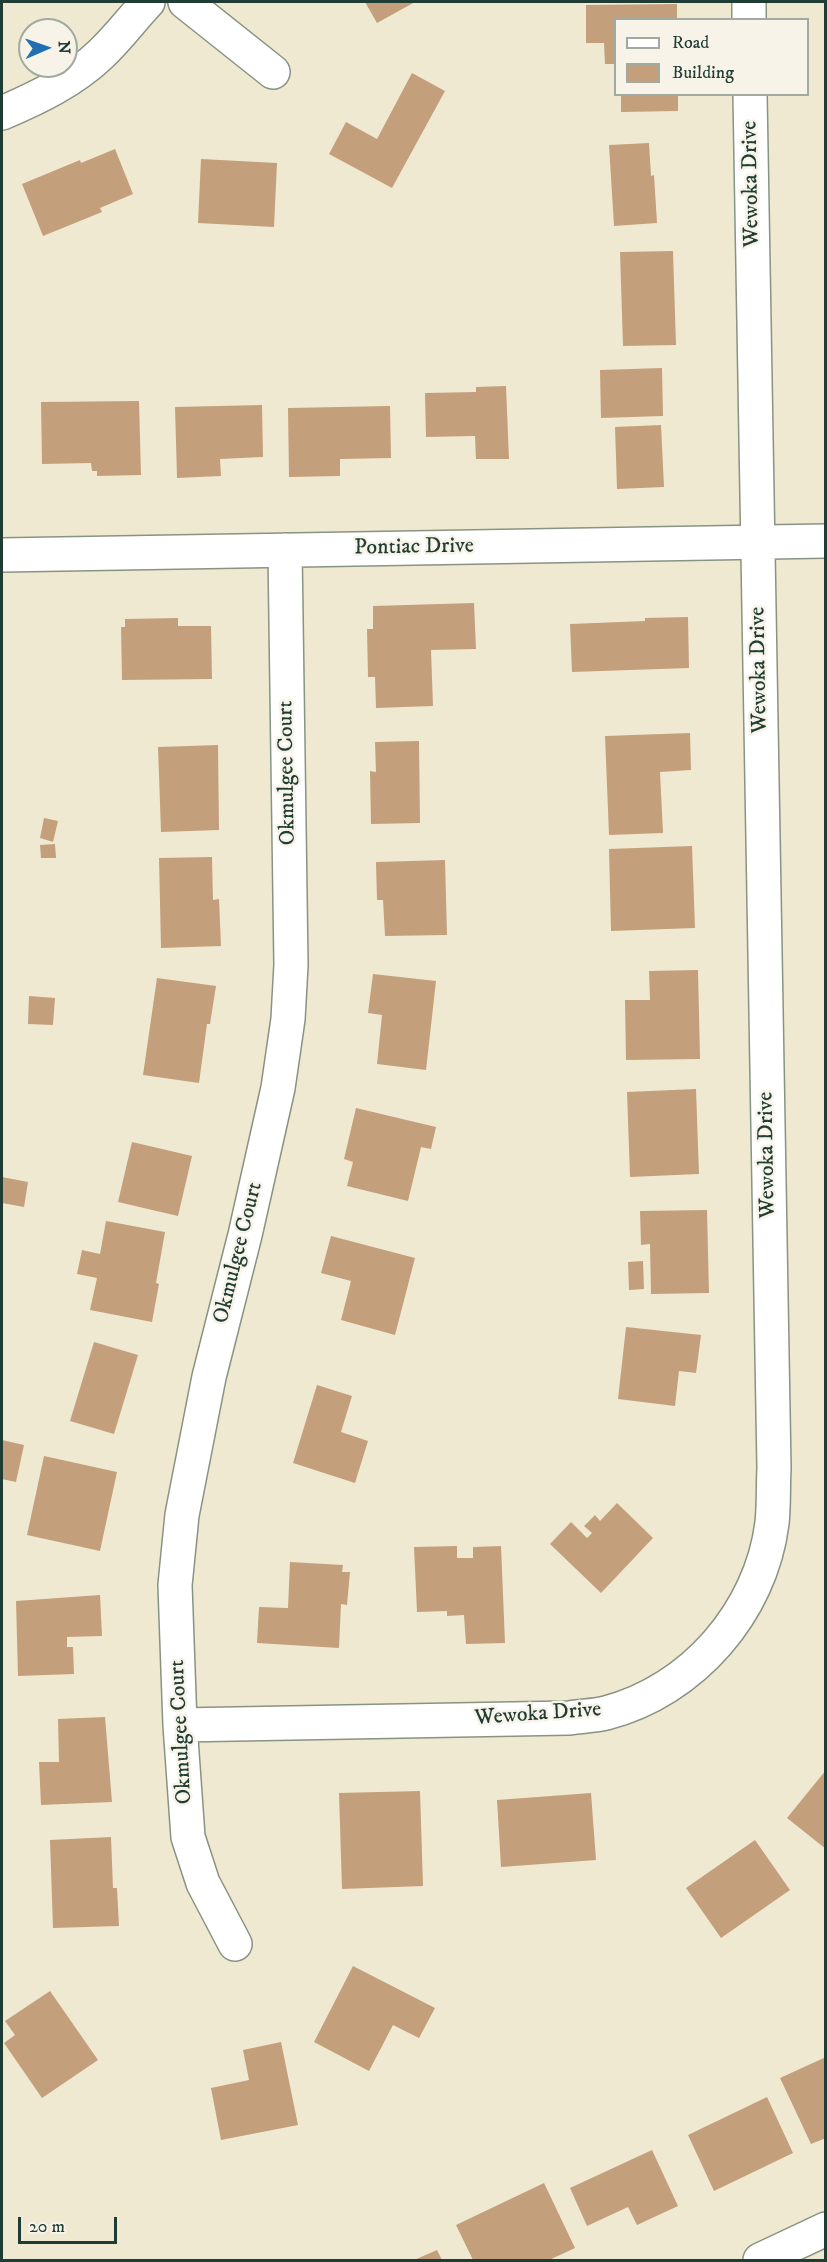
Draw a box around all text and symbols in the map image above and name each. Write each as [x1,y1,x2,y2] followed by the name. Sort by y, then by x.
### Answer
[18,18,78,78] north arrow
[614,18,809,96] legend
[672,32,709,54] text: Road
[54,41,74,54] text: N
[672,62,734,84] text: Building
[738,120,766,248] street label: Wewoka Drive
[354,534,474,562] street label: Pontiac Drive
[746,606,774,734] street label: Wewoka Drive
[274,700,302,846] street label: Okmulgee Court
[754,1091,782,1219] street label: Wewoka Drive
[209,1180,269,1326] street label: Okmulgee Court
[165,1659,199,1805] street label: Okmulgee Court
[474,1697,602,1733] street label: Wewoka Drive
[21,2205,120,2243] scale bar
[29,2216,65,2238] text: 20 m

